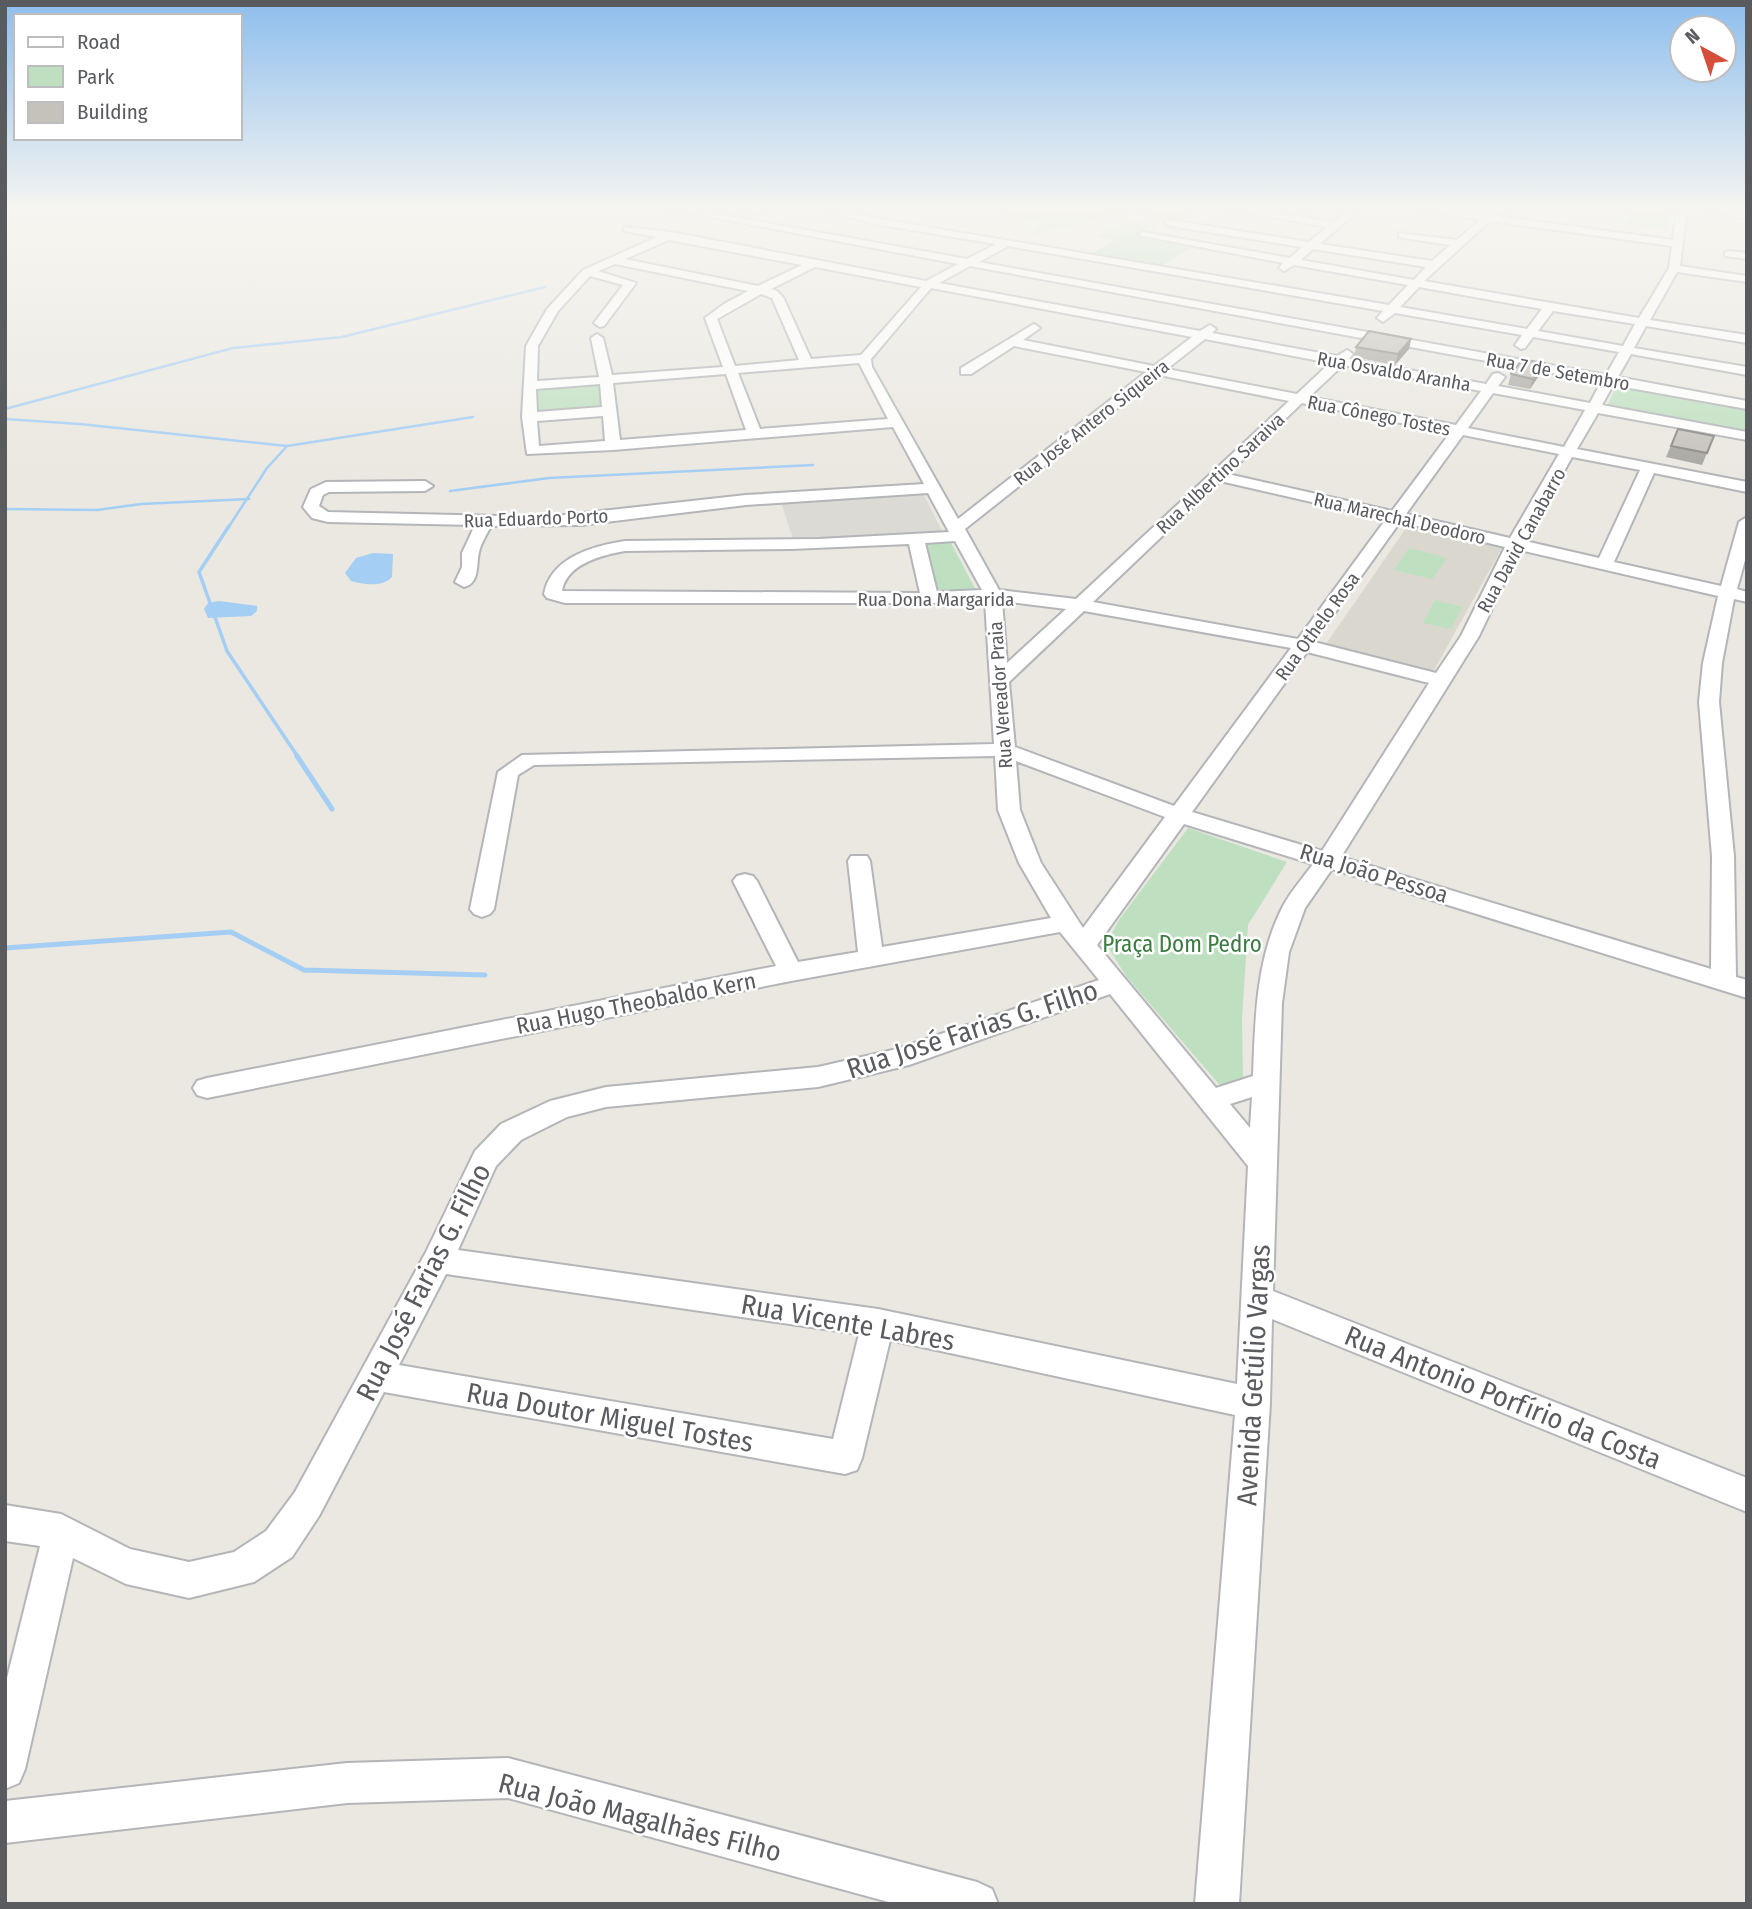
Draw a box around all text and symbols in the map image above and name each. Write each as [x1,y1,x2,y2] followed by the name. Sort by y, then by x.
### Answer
[14,14,242,140] legend
[1668,14,1738,84] north arrow
[1681,24,1704,49] text: N
[77,29,121,55] text: Road
[77,64,115,90] text: Park
[77,99,148,125] text: Building
[1315,347,1472,396] street label: Rua Osvaldo Aranha
[1484,348,1631,395] street label: Rua 7 de Setembro
[1009,355,1174,490] street label: Rua José Antero Siqueira
[1305,390,1452,441] street label: Rua Cônego Tostes
[1151,408,1289,539] street label: Rua Albertino Saraiva
[1472,464,1571,617] street label: Rua David Canabarro
[1312,488,1488,549] street label: Rua Marechal Deodoro
[463,504,609,533] street label: Rua Eduardo Porto
[1270,568,1364,685] street label: Rua Othelo Rosa
[858,588,1014,611] street label: Rua Dona Margarida
[984,621,1017,769] street label: Rua Vereador Praia
[1297,837,1451,909] street label: Rua João Pessoa
[1102,930,1262,958] park label: Praça Dom Pedro
[514,966,758,1040] street label: Rua Hugo Theobaldo Kern
[842,973,1102,1086] street label: Rua José Farias G. Filho
[349,1158,498,1406] street label: Rua José Farias G. Filho
[1230,1243,1277,1507] street label: Avenida Getúlio Vargas
[739,1287,957,1358] street label: Rua Vicente Labres
[1340,1319,1666,1476] street label: Rua Antonio Porfírio da Costa
[464,1376,756,1459] street label: Rua Doutor Miguel Tostes
[495,1766,785,1869] street label: Rua João Magalhães Filho

